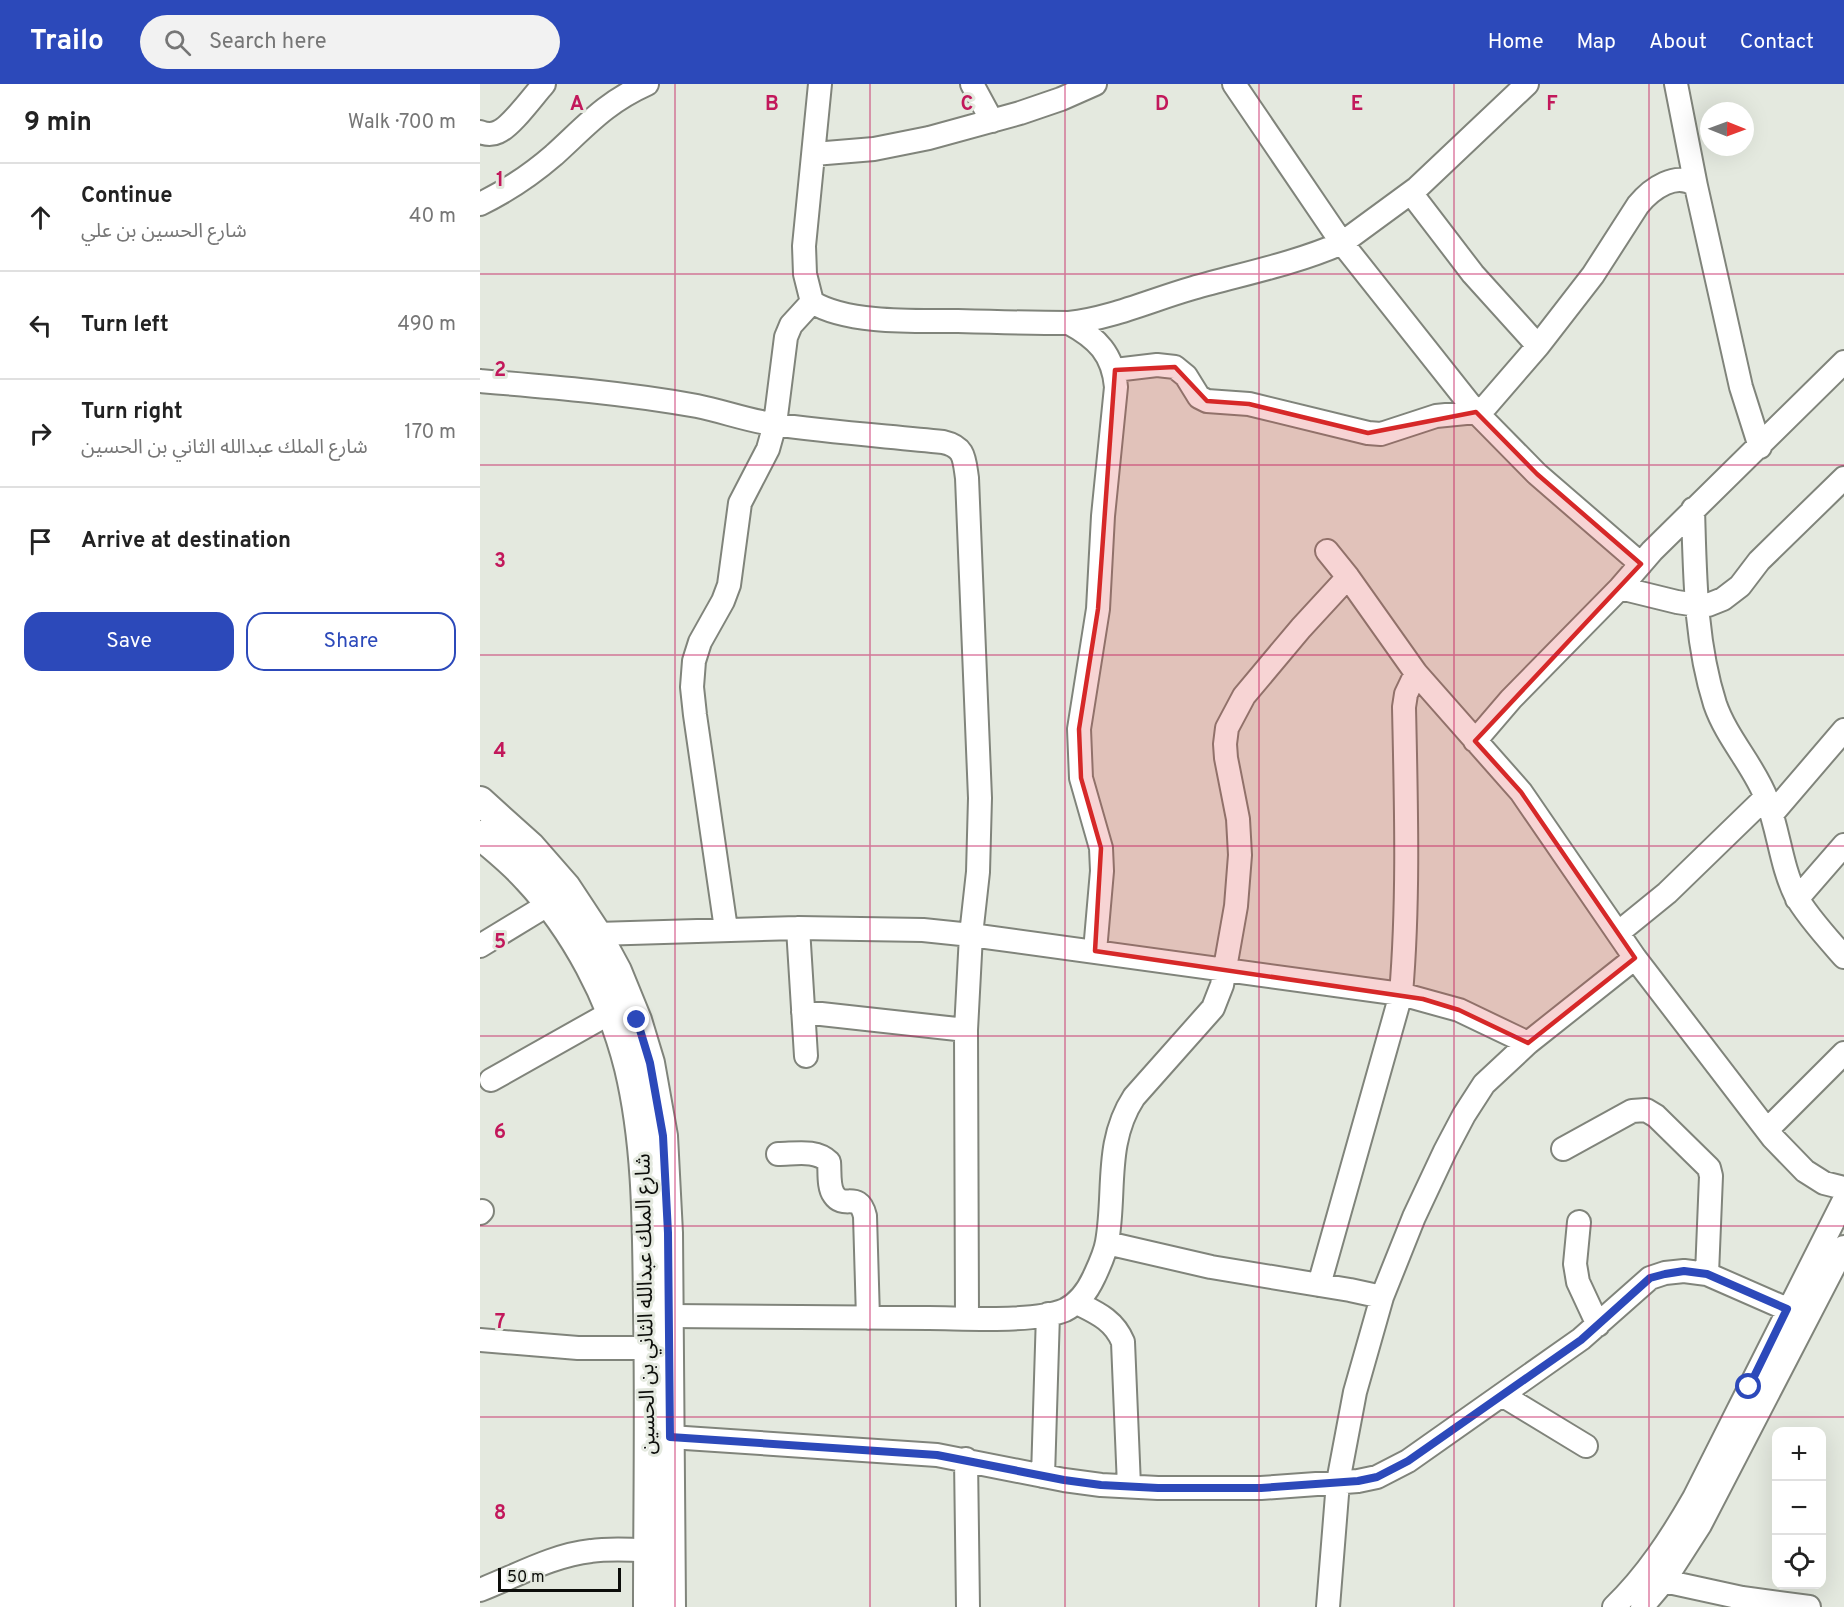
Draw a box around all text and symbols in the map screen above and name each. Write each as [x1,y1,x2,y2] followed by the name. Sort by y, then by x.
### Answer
[140,15,560,69] search box
[30,24,104,60] text: Trailo
[161,26,194,59] icon: search
[209,29,326,56] text: Search here
[1488,29,1544,56] text: Home
[1577,29,1616,56] text: Map
[1649,29,1707,56] text: About
[1740,29,1814,56] text: Contact
[570,92,584,118] text: A
[765,92,779,118] text: B
[961,92,973,118] text: C
[1155,92,1169,118] text: D
[1351,92,1363,118] text: E
[1546,92,1558,118] text: F
[1700,102,1754,156] north arrow
[24,107,92,140] text: 9 min
[348,110,456,136] text: Walk · 700 m
[496,168,504,194] text: 1
[81,183,172,210] text: Continue
[24,201,57,234] icon: ahead
[409,204,456,230] text: 40 m
[81,219,247,245] text: شارع الحسين بن علي
[24,309,57,342] icon: left
[81,312,169,339] text: Turn left
[398,312,456,338] text: 490 m
[494,358,506,384] text: 2
[81,399,183,426] text: Turn right
[24,417,57,450] icon: right
[404,420,456,446] text: 170 m
[81,435,368,461] text: شارع الملك عبدالله الثاني بن الحسين
[24,525,57,558] icon: arrive
[81,528,291,555] text: Arrive at destination
[494,549,506,575] text: 3
[24,612,234,671] button: Save
[246,612,456,671] button: Share
[494,739,506,765] text: 4
[494,930,506,956] text: 5
[623,1006,649,1032] route end
[494,1120,506,1146] text: 6
[630,1153,663,1455] street label: شارع الملك عبدالله الثاني بن الحسين
[495,1310,505,1336] text: 7
[1735,1373,1761,1399] route start
[1772,1427,1826,1589] map controls
[1772,1427,1826,1481] button: +
[1772,1481,1826,1535] button: −
[494,1501,506,1527] text: 8
[1772,1535,1826,1589] button: locate
[498,1565,621,1592] scale bar
[507,1568,545,1588] text: 50 m

